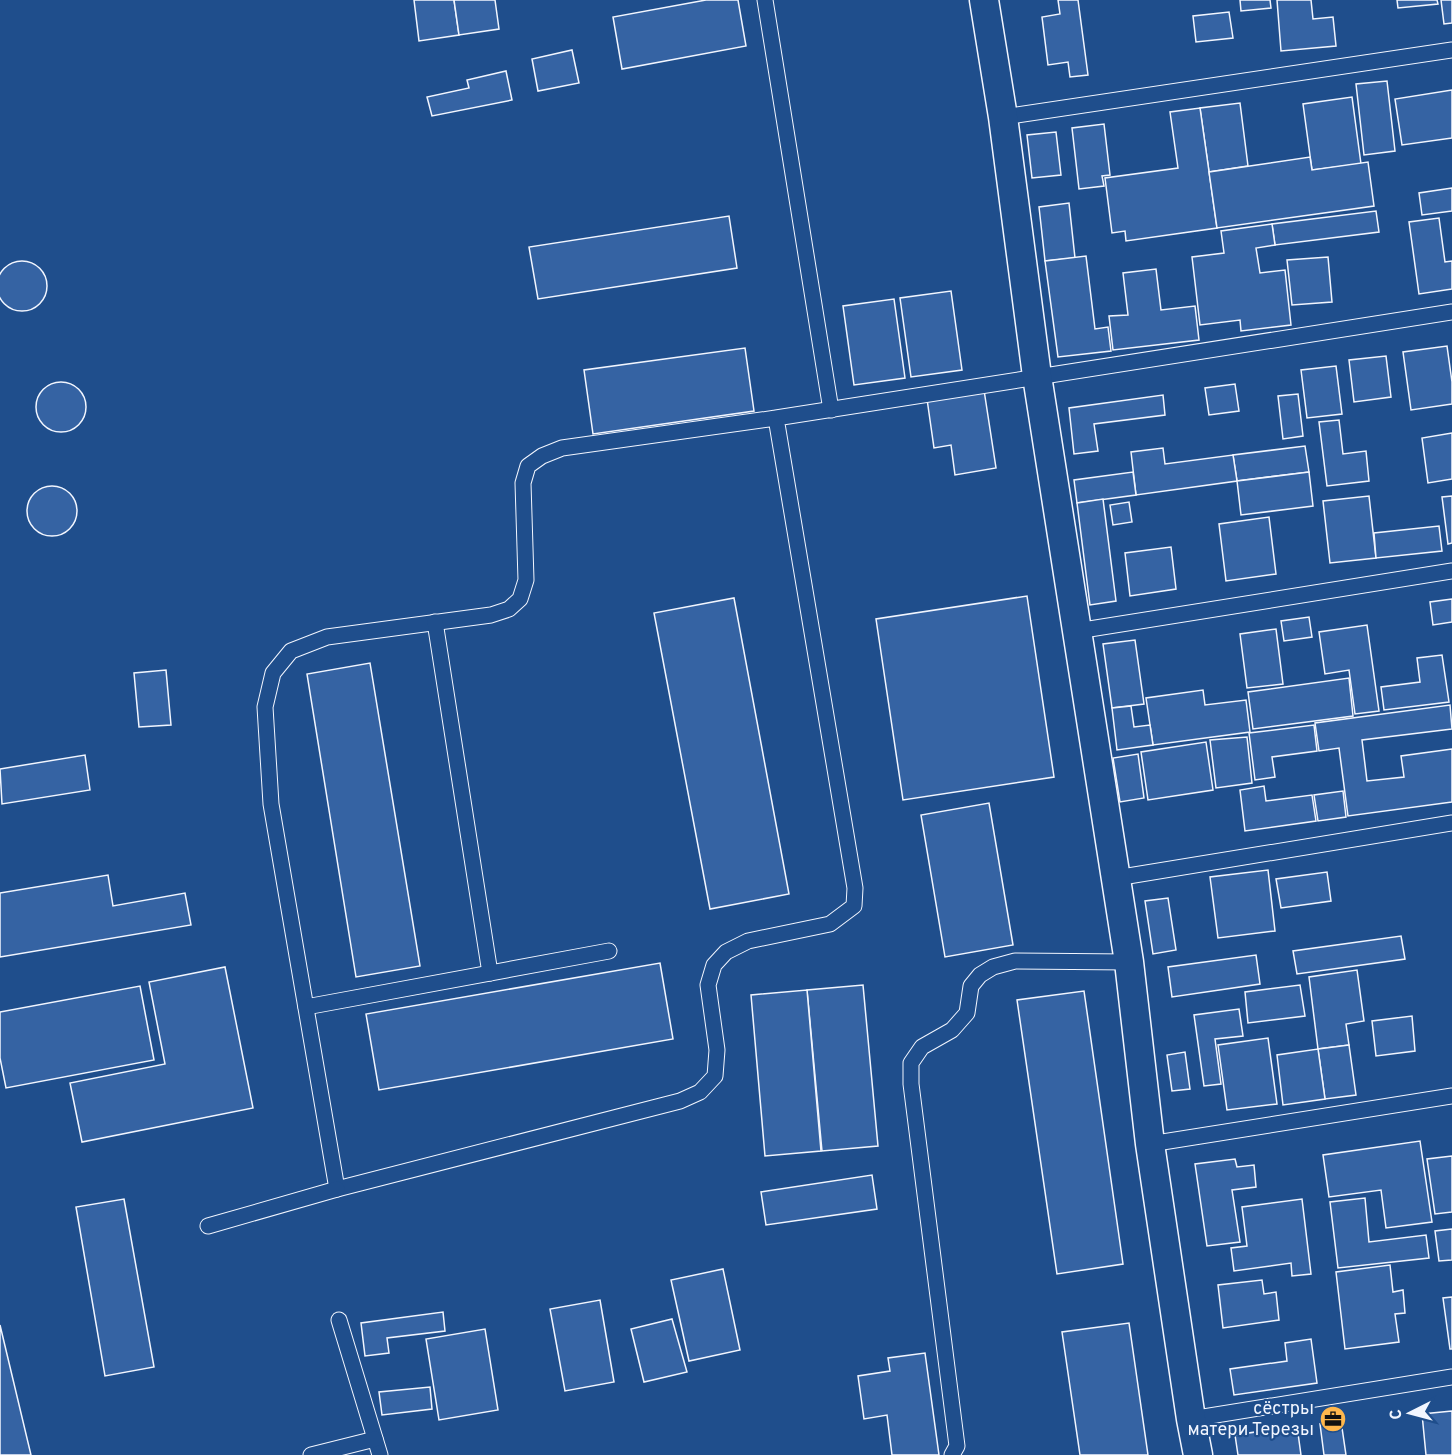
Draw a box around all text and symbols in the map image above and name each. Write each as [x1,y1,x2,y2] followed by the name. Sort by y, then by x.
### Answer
[1380,1383,1440,1443] north arrow
[1188,1398,1314,1442] place label: сёстры матери Терезы
[1318,1404,1348,1434] office icon: сёстры матери Терезы
[1387,1408,1408,1420] text: С

